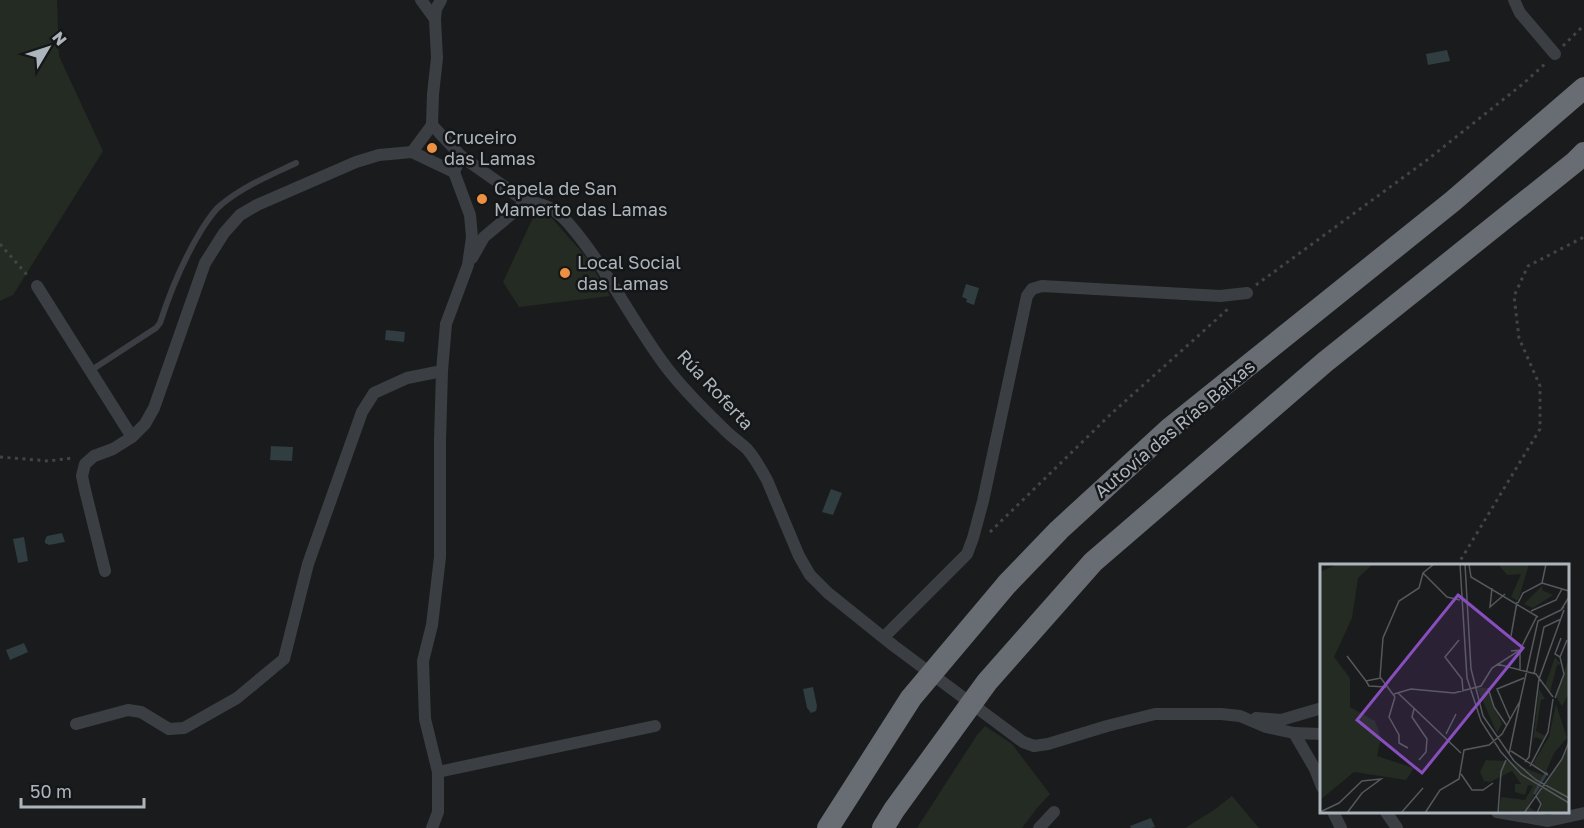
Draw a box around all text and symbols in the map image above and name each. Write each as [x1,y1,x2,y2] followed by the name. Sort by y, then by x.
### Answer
[18,18,78,78] north arrow
[48,28,71,50] text: N
[444,126,536,169] place label: Cruceiro das Lamas
[425,141,439,155] marker: Cruceiro das Lamas
[494,177,667,220] place label: Capela de San Mamerto das Lamas
[475,192,489,206] marker: Capela de San Mamerto das Lamas
[577,251,681,294] place label: Local Social das Lamas
[558,266,572,280] marker: Local Social das Lamas
[673,345,758,434] street label: Rúa Roferta
[1090,355,1259,502] street label: Autovía das Rías Baixas
[1320,564,1569,813] inset map
[21,771,144,809] scale bar
[30,780,72,802] text: 50 m

